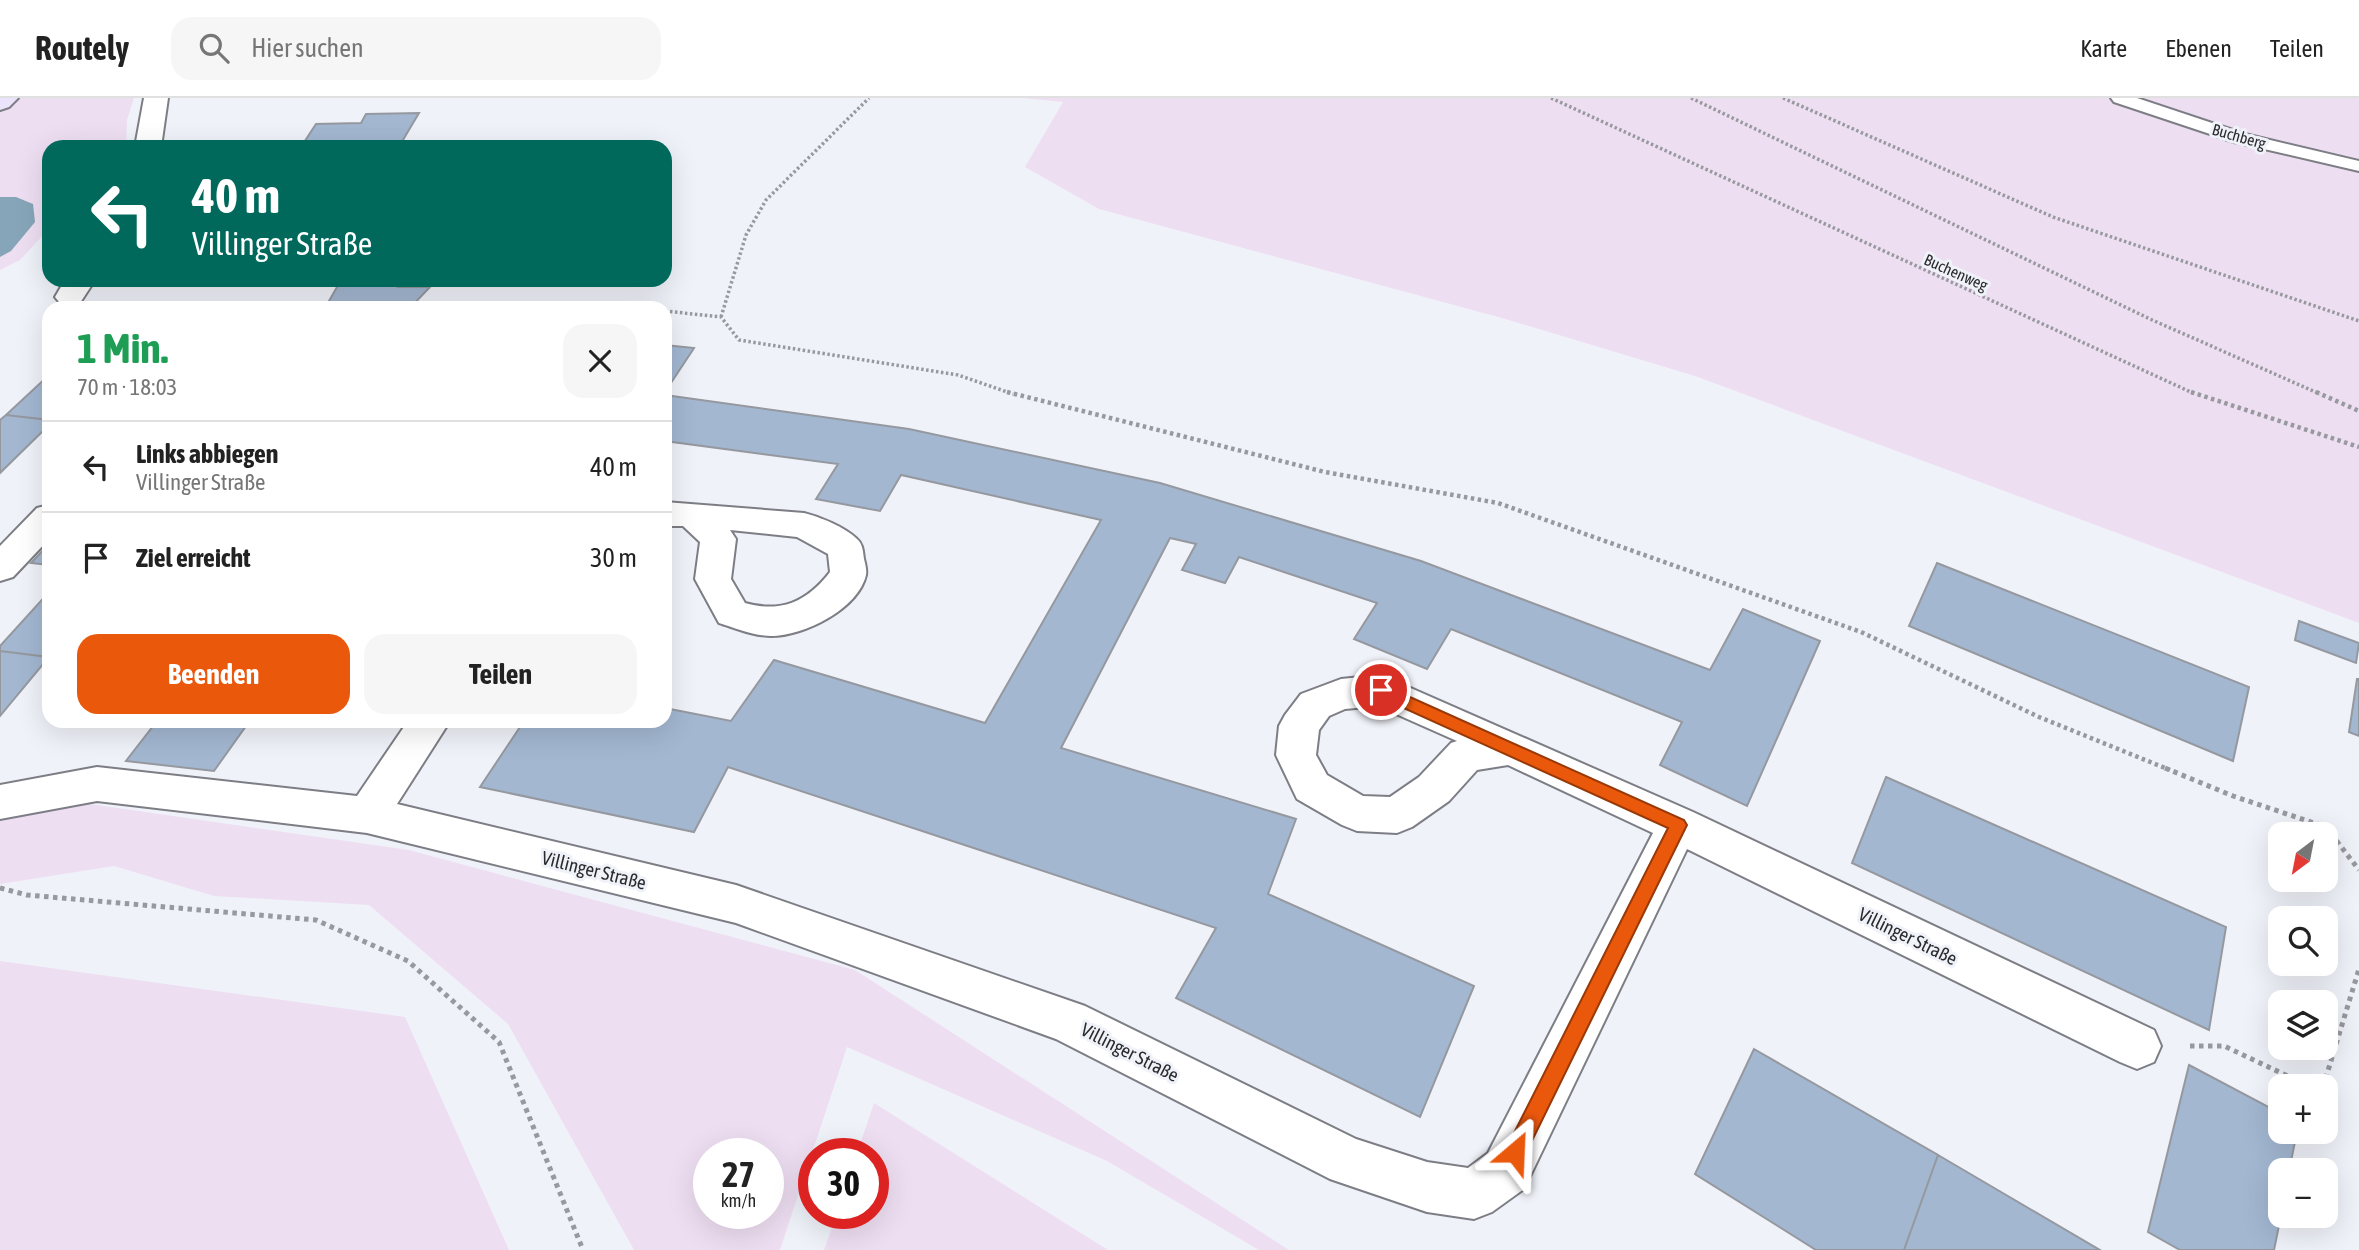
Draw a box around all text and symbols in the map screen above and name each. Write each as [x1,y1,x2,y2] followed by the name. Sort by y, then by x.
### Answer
[171,17,661,80] search box
[35,29,129,67] text: Routely
[195,29,233,67] icon: search
[251,33,364,63] text: Hier suchen
[2080,35,2127,62] text: Karte
[2165,35,2232,62] text: Ebenen
[2270,35,2324,62] text: Teilen
[2210,120,2268,153] street label: Buchberg
[192,167,280,223] text: 40 m
[77,168,168,259] icon: left
[192,225,372,262] text: Villinger Straße
[1921,250,1991,295] street label: Buchenweg
[77,324,168,372] text: 1 Min.
[563,324,637,398] button: close
[77,374,177,400] text: 70 m · 18:03
[136,439,278,469] text: Links abbiegen
[77,448,115,486] icon: left
[590,452,637,482] text: 40 m
[136,469,266,495] text: Villinger Straße
[77,539,115,577] icon: arrive
[136,543,251,573] text: Ziel erreicht
[590,543,637,573] text: 30 m
[77,634,350,714] button: Beenden
[364,634,637,714] button: Teilen
[1351,660,1411,720] pin
[1362,671,1400,709] icon: arrive
[2268,822,2338,892] north arrow
[2268,822,2338,1228] map controls
[539,846,649,894] street label: Villinger Straße
[1855,903,1961,969] street label: Villinger Straße
[2268,906,2338,976] button: search
[2268,990,2338,1060] button: layers
[1077,1018,1183,1086] street label: Villinger Straße
[2268,1074,2338,1144] button: +
[1478,1115,1552,1189] position arrow
[798,1138,889,1229] speed limit sign: 30
[722,1154,755,1194] text: 27
[2268,1158,2338,1228] button: −
[721,1190,756,1211] text: km/h

